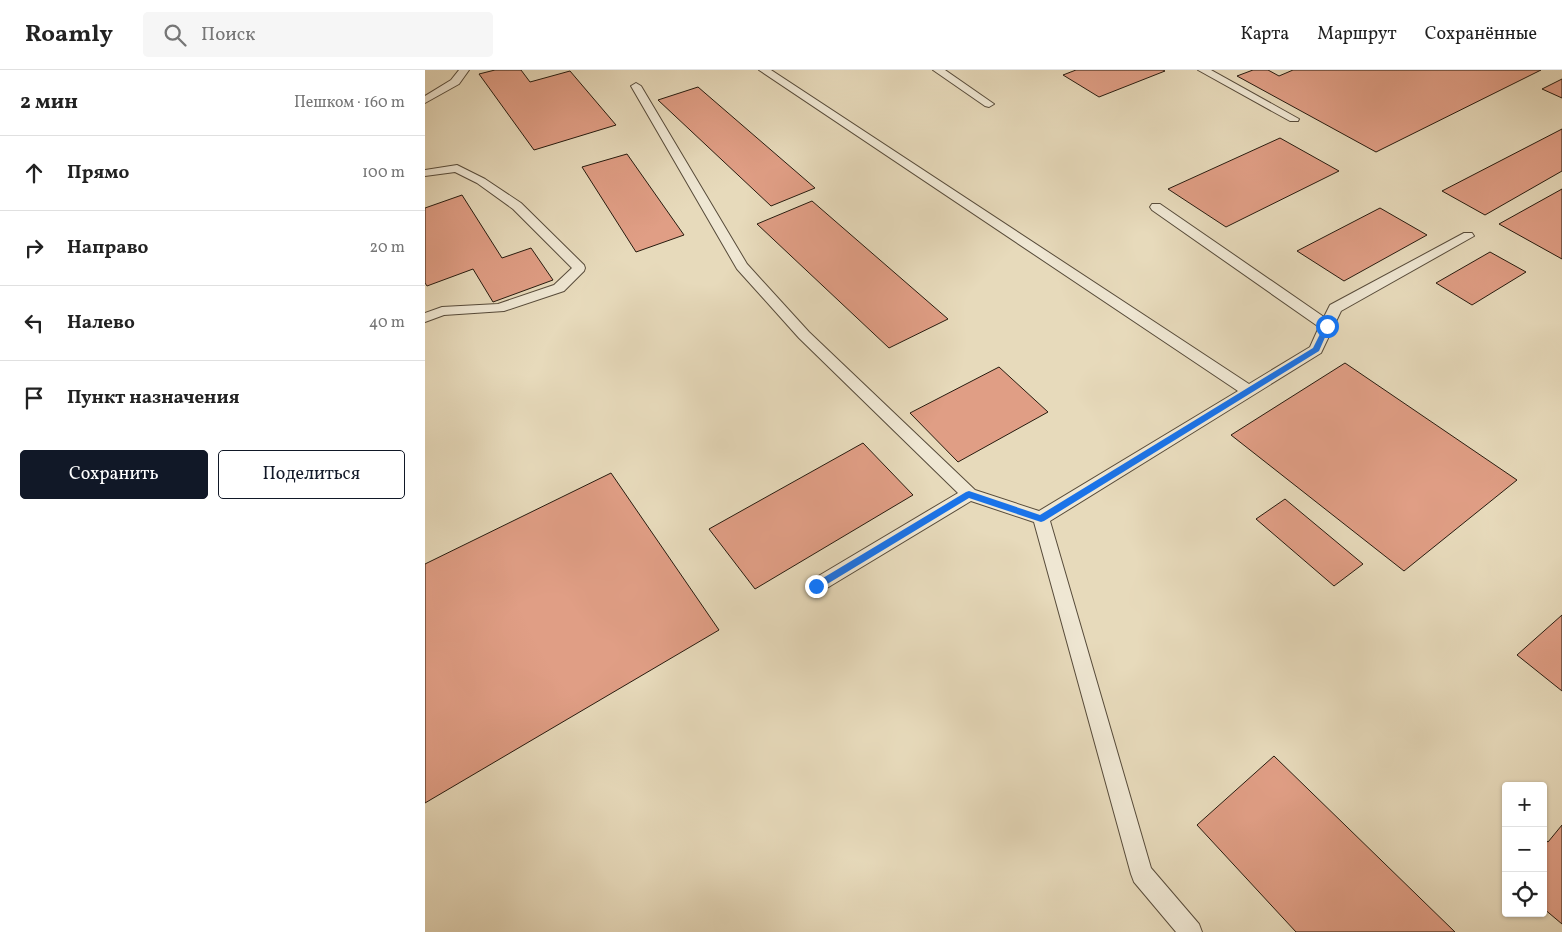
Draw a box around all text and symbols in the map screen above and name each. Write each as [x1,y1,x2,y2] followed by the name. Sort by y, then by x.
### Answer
[143,12,493,57] search box
[25,18,113,52] text: Roamly
[161,21,189,49] icon: search
[201,22,255,48] text: Поиск
[1240,22,1289,47] text: Карта
[1317,22,1397,47] text: Маршрут
[1425,22,1537,47] text: Сохранённые
[20,88,78,117] text: 2 мин
[294,92,405,114] text: Пешком · 160 m
[20,159,48,187] icon: ahead
[67,160,129,186] text: Прямо
[362,162,405,184] text: 100 m
[20,234,48,262] icon: right
[67,235,149,261] text: Направо
[370,237,405,259] text: 20 m
[20,309,48,337] icon: left
[67,310,135,336] text: Налево
[369,312,405,334] text: 40 m
[1316,315,1339,338] route start
[20,384,48,412] icon: arrive
[67,385,240,411] text: Пункт назначения
[20,450,208,499] button: Сохранить
[218,450,405,499] button: Поделиться
[805,575,828,598] route end
[1502,782,1547,917] map controls
[1502,782,1547,827] button: +
[1502,827,1547,872] button: −
[1502,872,1547,917] button: locate

